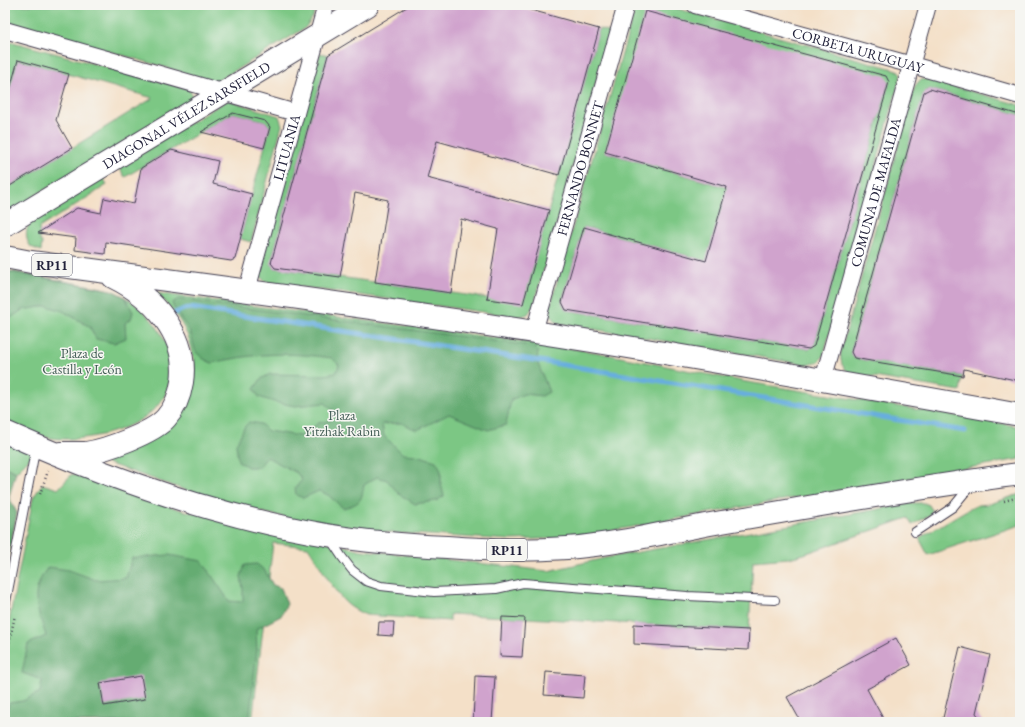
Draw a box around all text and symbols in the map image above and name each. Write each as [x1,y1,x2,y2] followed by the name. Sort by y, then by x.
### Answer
[790,23,926,77] street label: CORBETA URUGUAY
[99,57,274,173] street label: DIAGONAL VÉLEZ SARSFIELD
[552,98,608,238] street label: FERNANDO BONNET
[269,112,304,183] street label: LITUANIA
[846,115,905,269] street label: COMUNA DE MAFALDA
[32,254,72,276] road number: RP11
[42,344,122,378] park label: Plaza de Castilla y León
[304,406,381,440] park label: Plaza Yitzhak Rabin
[487,539,527,561] road number: RP11

